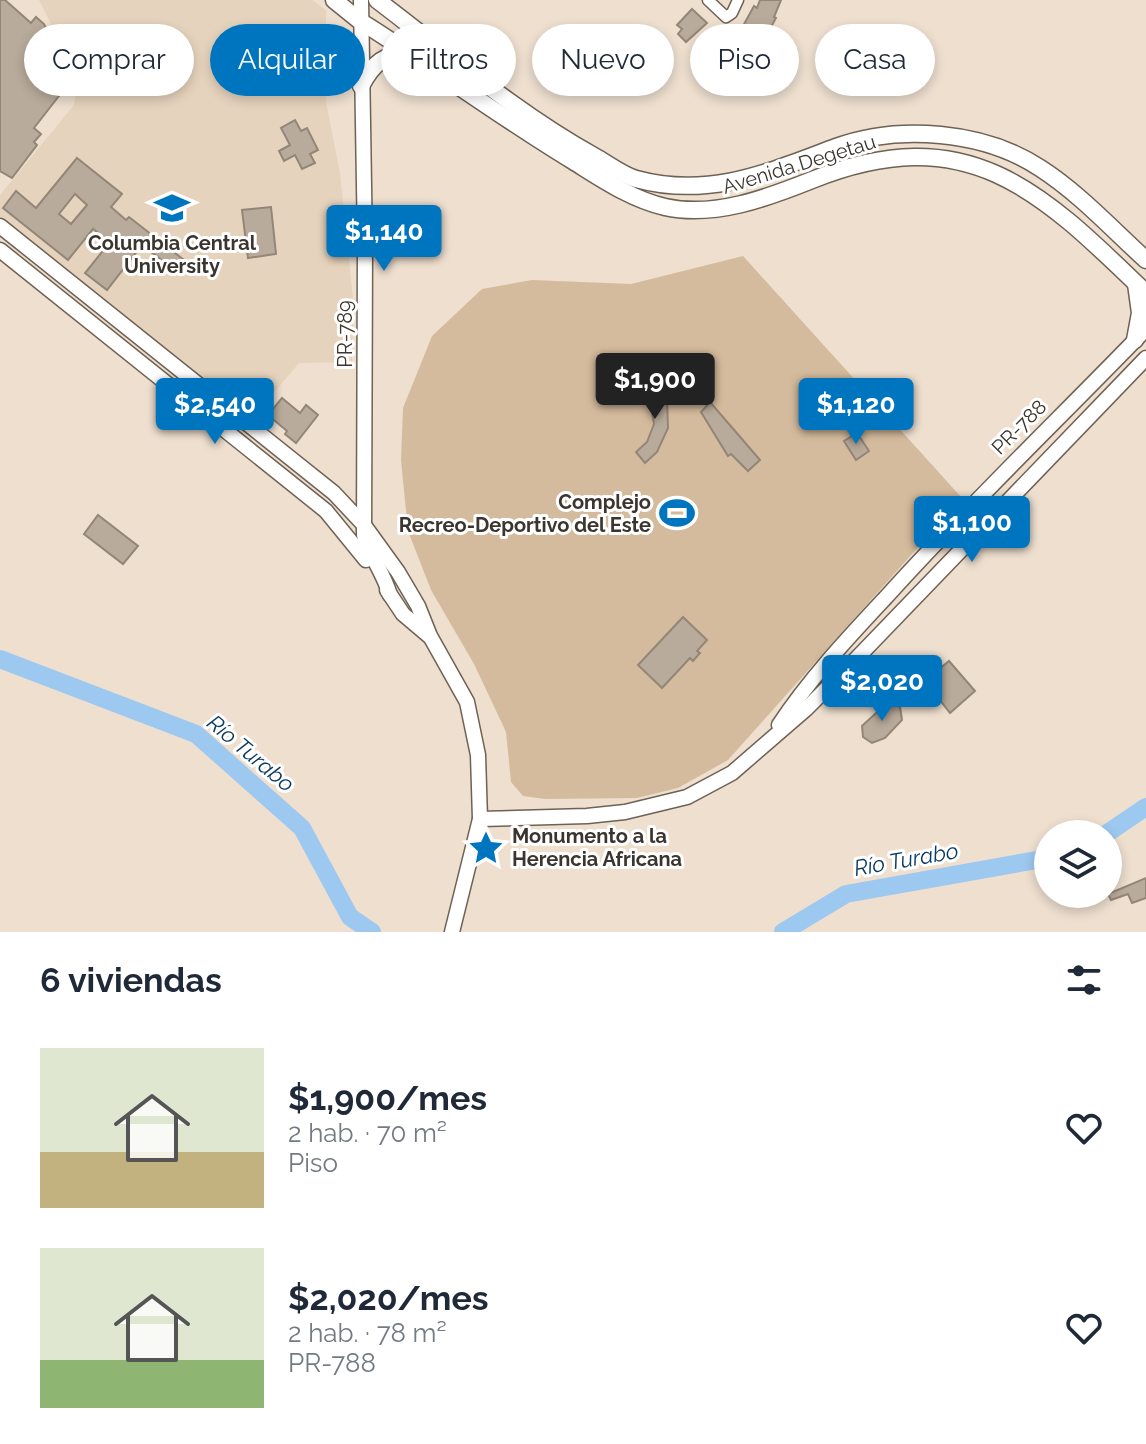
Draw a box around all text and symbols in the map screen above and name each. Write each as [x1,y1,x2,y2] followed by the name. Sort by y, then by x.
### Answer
[24,24,194,96] chip: Comprar
[210,24,365,96] chip: Alquilar
[381,24,516,96] chip: Filtros
[532,24,674,96] chip: Nuevo
[690,24,799,96] chip: Piso
[815,24,935,96] chip: Casa
[720,129,878,199] street label: Avenida Degetau
[153,189,191,227] school or university icon: Columbia Central University
[319,205,449,273] pin: $1,140
[344,216,424,246] text: $1,140
[88,231,257,278] place label: Columbia Central University
[333,300,357,368] street label: PR-789
[590,353,720,421] pin: $1,900
[614,364,696,394] text: $1,900
[150,378,280,446] pin: $2,540
[791,378,921,446] pin: $1,120
[174,389,256,419] text: $2,540
[817,389,895,419] text: $1,120
[987,395,1051,459] street label: PR-788
[399,490,651,537] place label: Complejo Recreo-Deportivo del Este
[658,494,696,532] sports icon: Complejo Recreo-Deportivo del Este
[907,496,1037,564] pin: $1,100
[932,507,1012,537] text: $1,100
[817,655,947,723] pin: $2,020
[840,666,924,696] text: $2,020
[202,709,300,797] water label: Río Turabo
[1034,820,1122,908] map controls
[1034,820,1122,908] button: layers
[512,824,682,871] place label: Monumento a la Herencia Africana
[467,829,505,867] place icon: Monumento a la Herencia Africana
[852,837,960,881] water label: Río Turabo
[1062,958,1106,1002] icon: filters
[40,960,222,1000] text: 6 viviendas
[288,1078,487,1118] text: $1,900/mes
[104,1080,200,1176] icon: home
[1062,1106,1106,1150] icon: heart
[288,1118,447,1148] text: 2 hab. · 70 m²
[288,1148,338,1178] text: Piso
[288,1278,489,1318] text: $2,020/mes
[104,1280,200,1376] icon: home
[1062,1306,1106,1350] icon: heart
[288,1318,447,1348] text: 2 hab. · 78 m²
[288,1348,376,1378] text: PR-788

